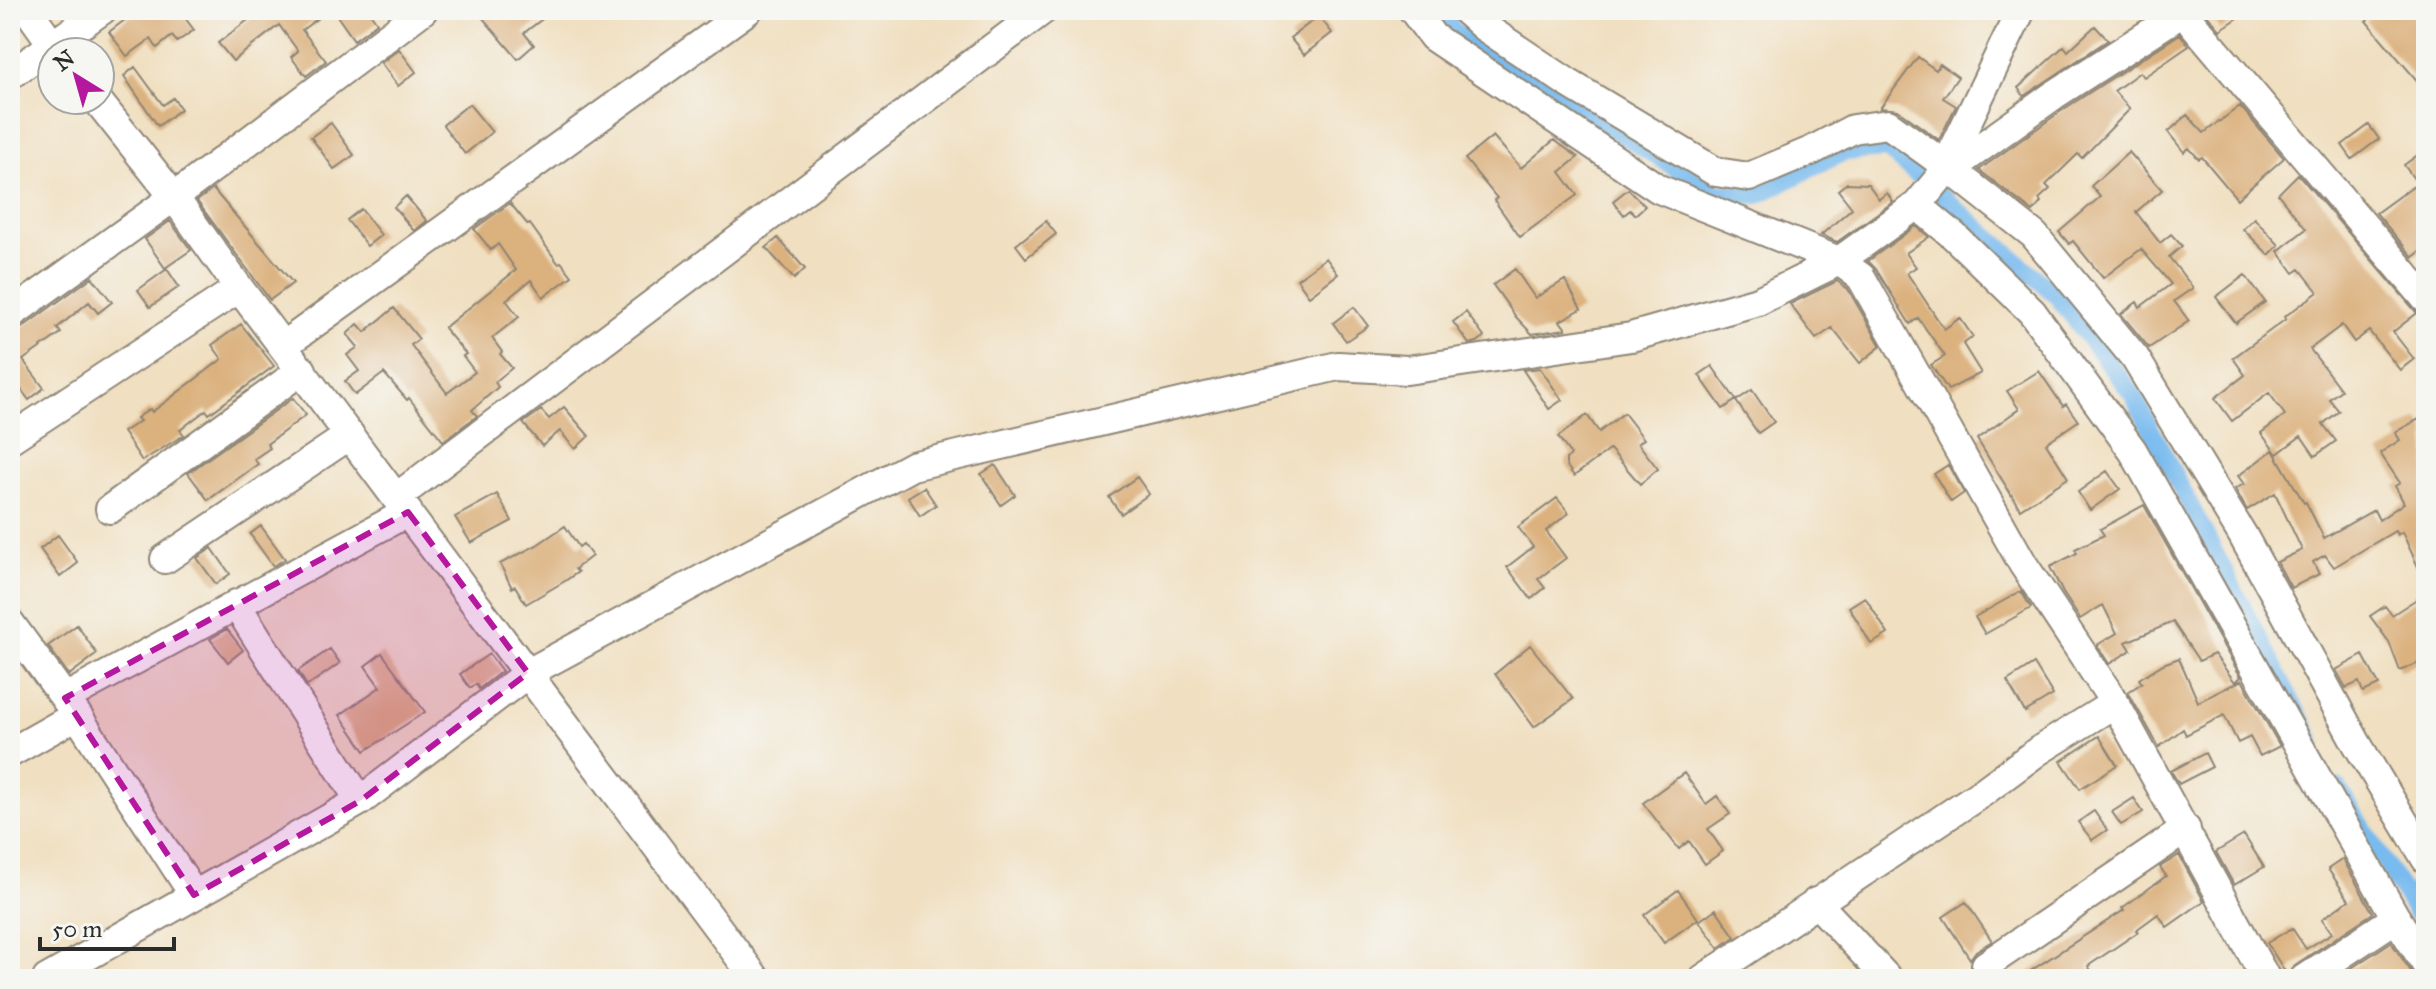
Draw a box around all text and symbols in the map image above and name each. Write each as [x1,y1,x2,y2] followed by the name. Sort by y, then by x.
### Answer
[36,36,116,116] north arrow
[49,44,80,77] text: N
[40,901,174,951] scale bar
[52,914,102,944] text: 50 m

